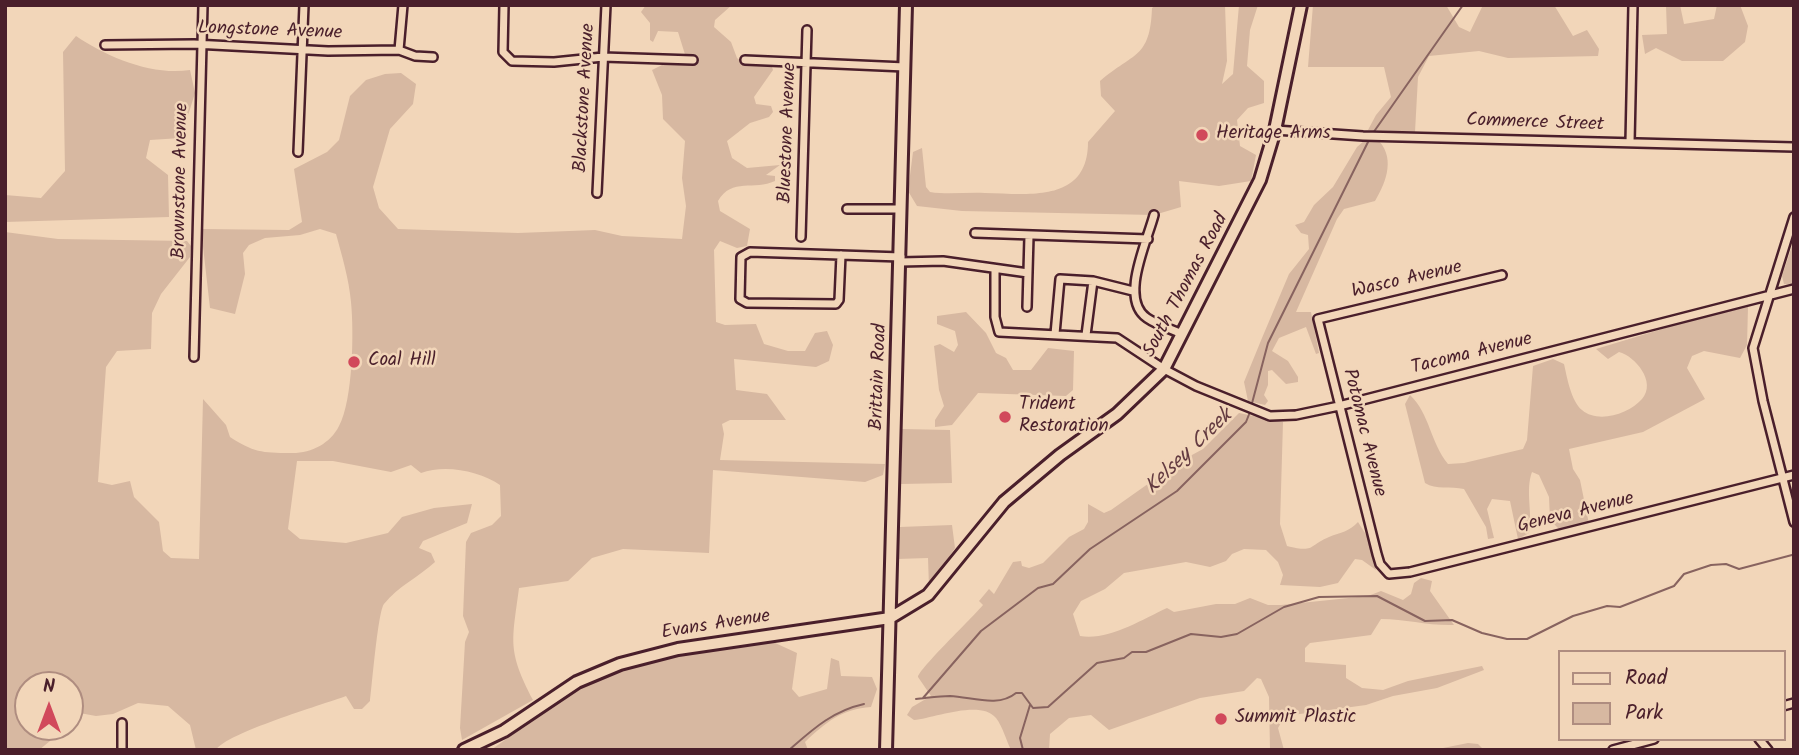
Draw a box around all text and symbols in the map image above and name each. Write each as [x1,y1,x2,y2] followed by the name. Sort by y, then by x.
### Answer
[197,18,343,46] street label: Longstone Avenue
[571,23,601,173] street label: Blackstone Avenue
[775,62,803,204] street label: Bluestone Avenue
[169,103,195,259] street label: Brownstone Avenue
[1466,110,1604,138] street label: Commerce Street
[1216,124,1331,146] place label: Heritage Arms
[1194,127,1210,143] marker: Heritage Arms
[1139,210,1235,362] street label: South Thomas Road
[1350,257,1464,305] street label: Wasco Avenue
[867,323,893,431] street label: Brittain Road
[1409,329,1535,381] street label: Tacoma Avenue
[368,351,436,373] place label: Coal Hill
[346,354,362,370] marker: Coal Hill
[1336,367,1390,499] street label: Potomac Avenue
[1019,395,1109,439] place label: Trident Restoration
[1141,405,1239,501] water label: Kelsey Creek
[997,409,1013,425] marker: Trident Restoration
[1515,489,1637,539] street label: Geneva Avenue
[660,606,772,646] street label: Evans Avenue
[1558,650,1785,741] legend
[1625,662,1667,695] text: Road
[14,671,84,741] north arrow
[43,672,55,702] text: N
[1625,697,1663,730] text: Park
[1235,708,1356,730] place label: Summit Plastic
[1213,711,1229,727] marker: Summit Plastic

